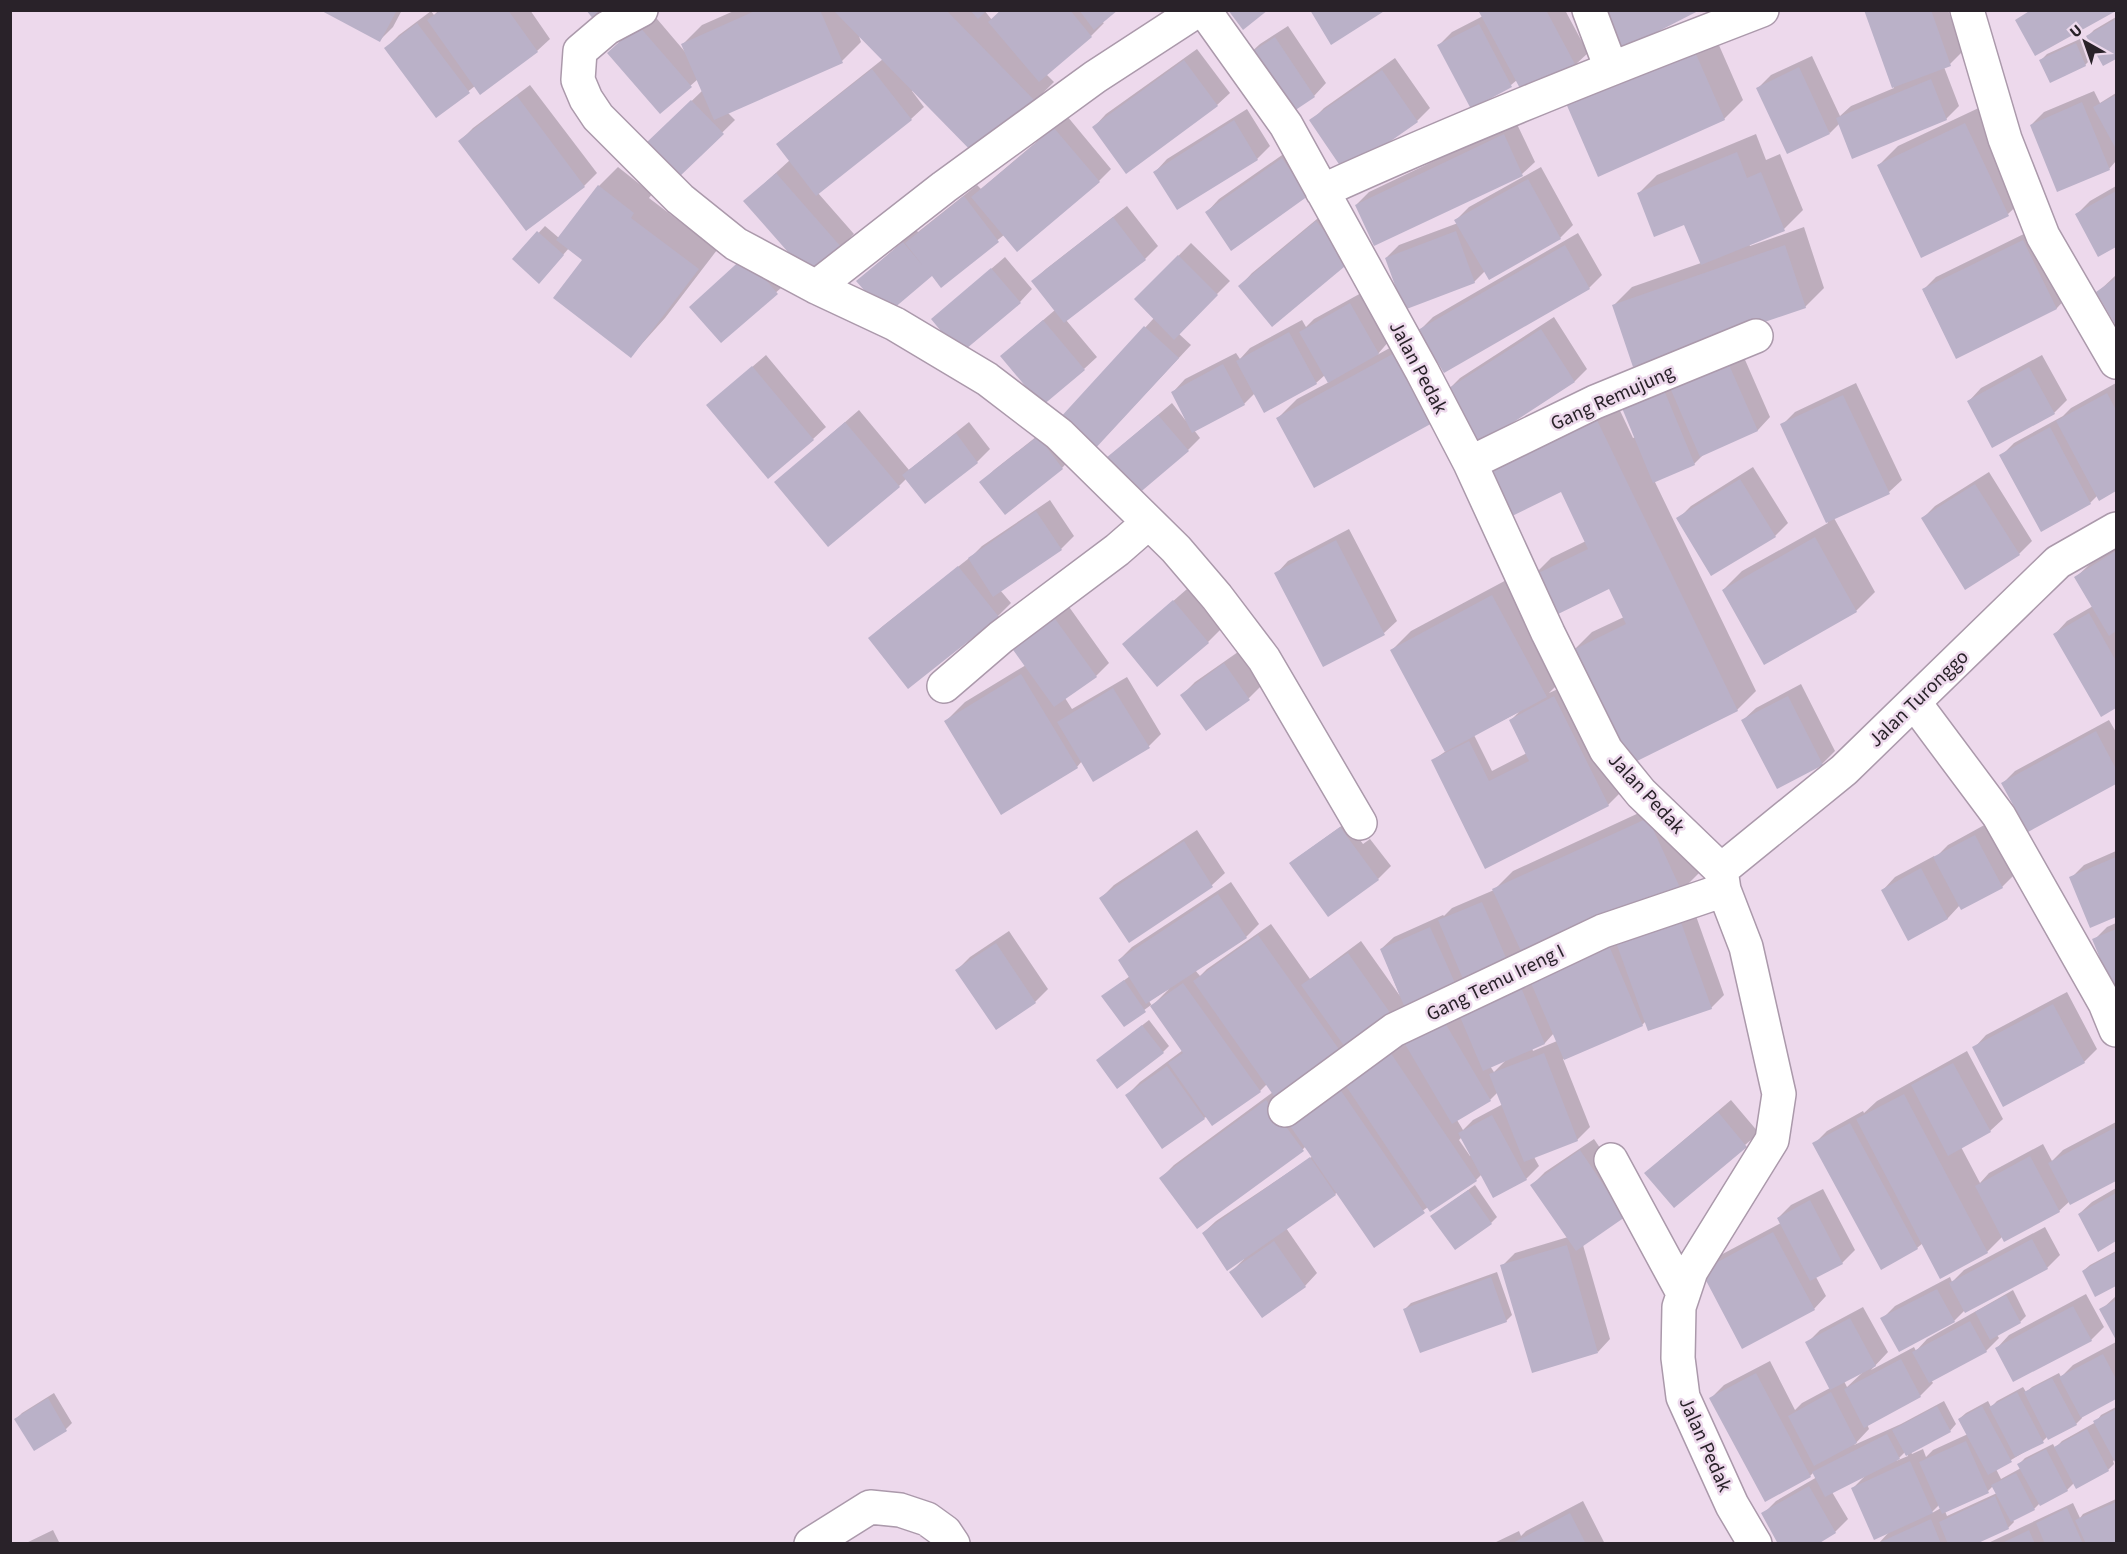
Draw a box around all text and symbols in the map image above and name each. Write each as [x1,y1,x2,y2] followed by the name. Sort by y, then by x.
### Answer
[2055,12,2115,72] north arrow
[2065,19,2087,43] text: U
[1382,316,1454,419] street label: Jalan Pedak
[1546,358,1679,438] street label: Gang Remujung
[1862,644,1975,754] street label: Jalan Turonggo
[1601,747,1691,840] street label: Jalan Pedak
[1422,937,1569,1028] street label: Gang Temu Ireng I
[1672,1392,1739,1497] street label: Jalan Pedak

